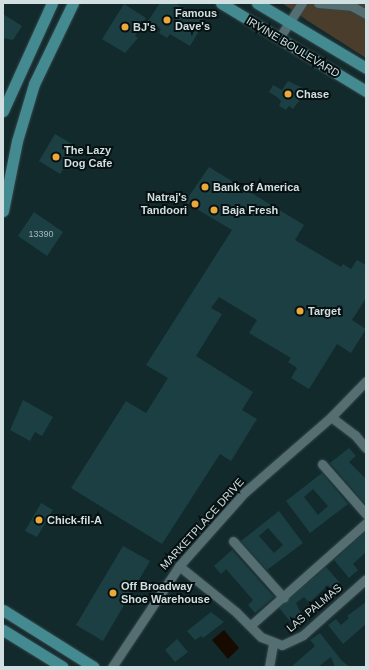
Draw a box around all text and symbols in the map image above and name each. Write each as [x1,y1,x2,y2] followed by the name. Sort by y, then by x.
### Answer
[175,7,217,33] place label: Famous Dave's
[244,14,342,80] street label: IRVINE BOULEVARD
[162,15,172,25] marker: Famous Dave's
[133,20,156,34] place label: BJ's
[120,22,130,32] marker: BJ's
[296,87,329,101] place label: Chase
[283,89,293,99] marker: Chase
[64,144,112,170] place label: The Lazy Dog Cafe
[51,152,61,162] marker: The Lazy Dog Cafe
[213,180,300,194] place label: Bank of America
[200,182,210,192] marker: Bank of America
[141,191,187,217] place label: Natraj's Tandoori
[190,199,200,209] marker: Natraj's Tandoori
[222,203,278,217] place label: Baja Fresh
[209,205,219,215] marker: Baja Fresh
[28,229,54,239] house number: 13390
[308,304,341,318] place label: Target
[295,306,305,316] marker: Target
[157,476,247,572] street label: MARKETPLACE DRIVE
[47,513,102,527] place label: Chick-fil-A
[34,515,44,525] marker: Chick-fil-A
[121,580,210,606] place label: Off Broadway Shoe Warehouse
[284,581,344,635] street label: LAS PALMAS
[108,588,118,598] marker: Off Broadway Shoe Warehouse

